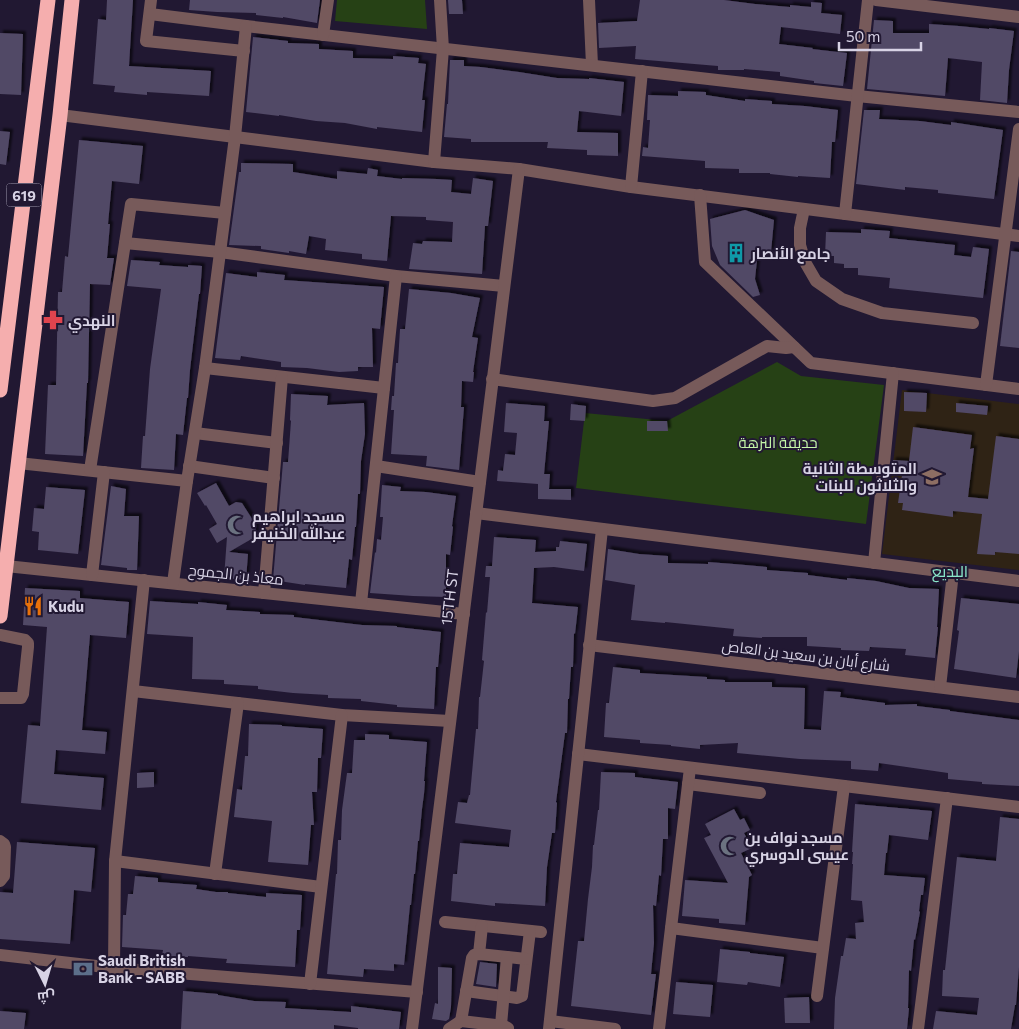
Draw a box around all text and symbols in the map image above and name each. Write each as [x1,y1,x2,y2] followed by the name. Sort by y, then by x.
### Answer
[839,20,922,52] scale bar
[846,27,880,45] text: 50 m
[6,184,42,206] road number: 619
[725,242,747,264] building icon: جامع الأنصار
[750,244,830,264] place label: جامع الأنصار
[42,309,64,331] pharmacy icon: النهدي
[68,311,115,333] place label: النهدي
[738,433,818,452] park label: حديقة النزهة
[803,459,917,495] place label: المتوسطة الثانية والثلاثون للبنات
[921,466,943,488] school or university icon: المتوسطة الثانية والثلاثون للبنات
[251,507,345,543] place label: مسجد ابراهيم عبدالله الخنيفر
[226,514,248,536] mosque icon: مسجد ابراهيم عبدالله الخنيفر
[187,560,285,591] street label: معاذ بن الجموح
[932,561,968,583] district label: البديع
[437,567,461,626] street label: 15TH ST
[22,595,44,617] restaurant icon: Kudu
[48,597,84,615] place label: Kudu
[721,636,891,677] street label: شارع أبان بن سعيد بن العاص
[745,828,849,867] place label: مسجد نواف بن عيسى الدوسري
[719,835,741,857] mosque icon: مسجد نواف بن عيسى الدوسري
[98,951,186,986] place label: Saudi British Bank - SABB
[72,958,94,980] bank icon: Saudi British Bank - SABB
[20,959,70,1009] north arrow
[36,987,56,1007] text: ش

